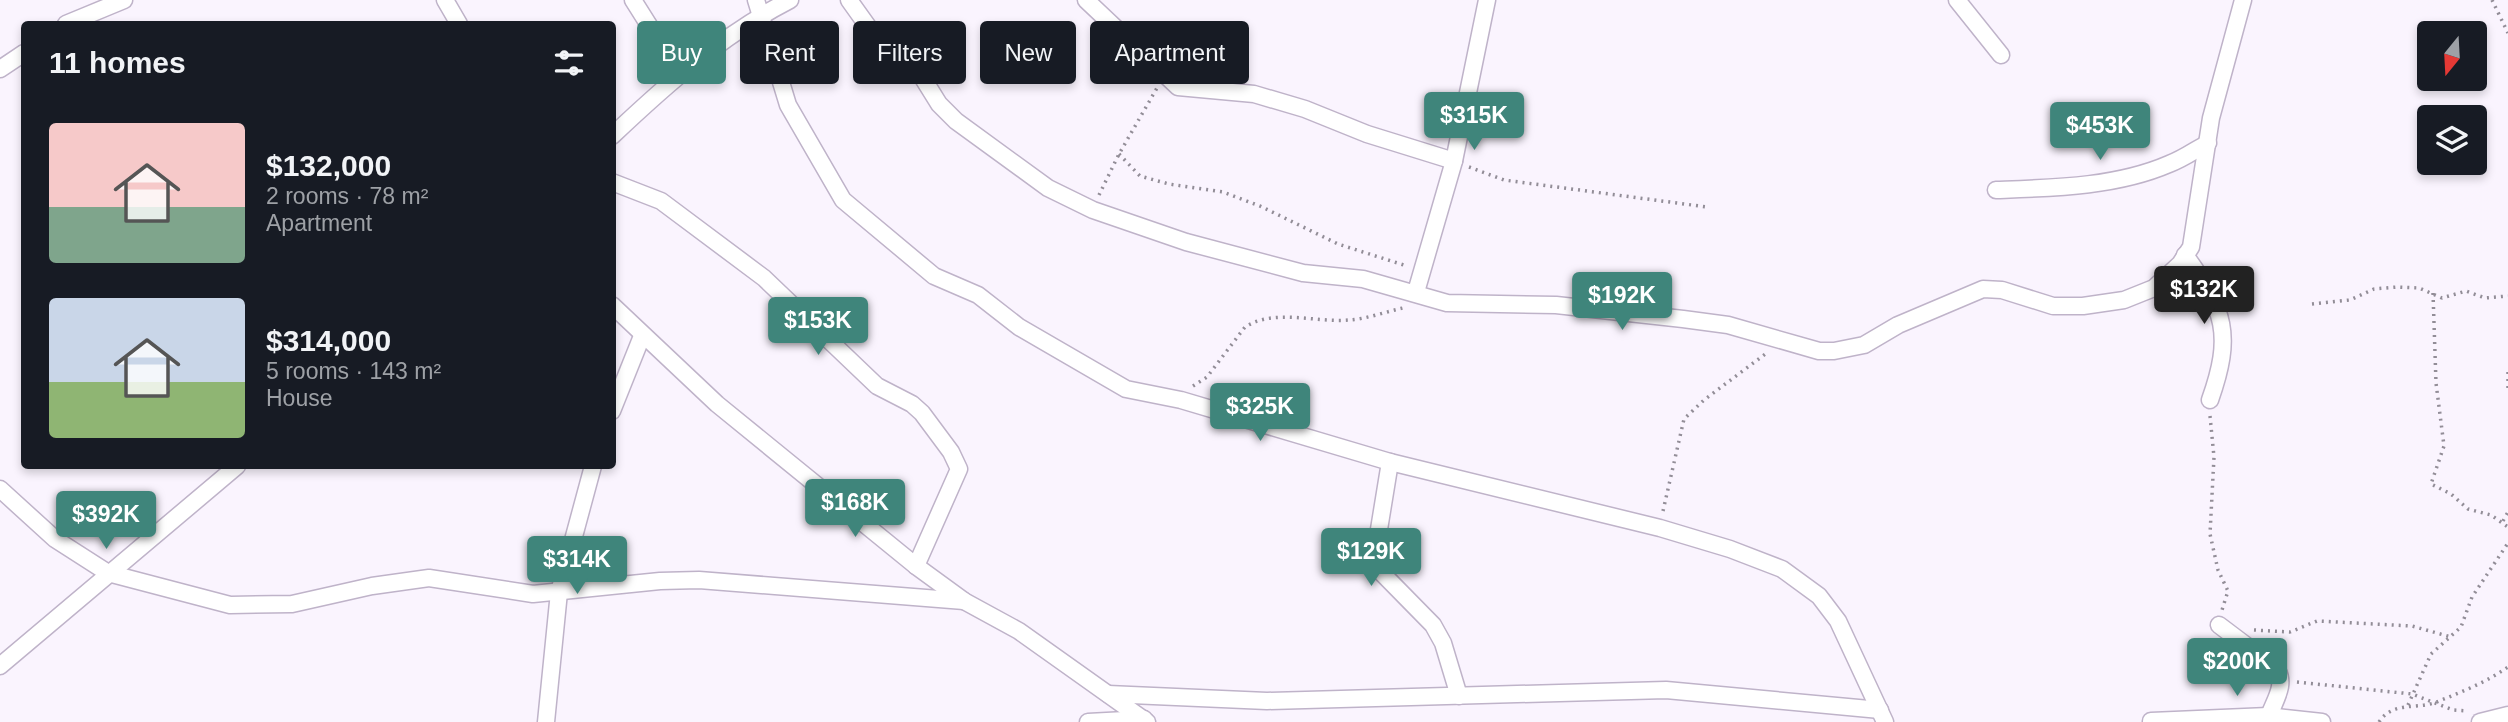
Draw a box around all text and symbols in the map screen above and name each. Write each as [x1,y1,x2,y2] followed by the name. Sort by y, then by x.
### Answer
[637,21,726,84] chip: Buy
[740,21,839,84] chip: Rent
[853,21,966,84] chip: Filters
[980,21,1076,84] chip: New
[1090,21,1249,84] chip: Apartment
[2417,21,2487,91] north arrow
[2417,21,2487,175] map controls
[550,44,588,82] icon: filters
[49,46,186,79] text: 11 homes
[1425,92,1523,152] pin: $315K
[1440,102,1508,128] text: $315K
[2051,102,2149,162] pin: $453K
[2417,105,2487,175] button: layers
[2066,112,2134,138] text: $453K
[266,149,391,182] text: $132,000
[105,151,189,235] icon: home
[266,183,428,209] text: 2 rooms · 78 m²
[266,210,372,236] text: Apartment
[2155,266,2253,326] pin: $132K
[1573,272,1671,332] pin: $192K
[2170,276,2238,302] text: $132K
[1588,282,1656,308] text: $192K
[769,298,867,357] pin: $153K
[784,307,852,333] text: $153K
[266,324,391,357] text: $314,000
[105,326,189,410] icon: home
[266,358,441,384] text: 5 rooms · 143 m²
[1211,384,1309,443] pin: $325K
[266,385,332,411] text: House
[1226,393,1294,419] text: $325K
[806,480,904,539] pin: $168K
[821,489,889,515] text: $168K
[57,491,155,551] pin: $392K
[72,501,140,527] text: $392K
[1322,528,1420,588] pin: $129K
[528,536,626,596] pin: $314K
[1337,538,1405,564] text: $129K
[543,546,611,572] text: $314K
[2188,638,2286,698] pin: $200K
[2203,648,2271,674] text: $200K

